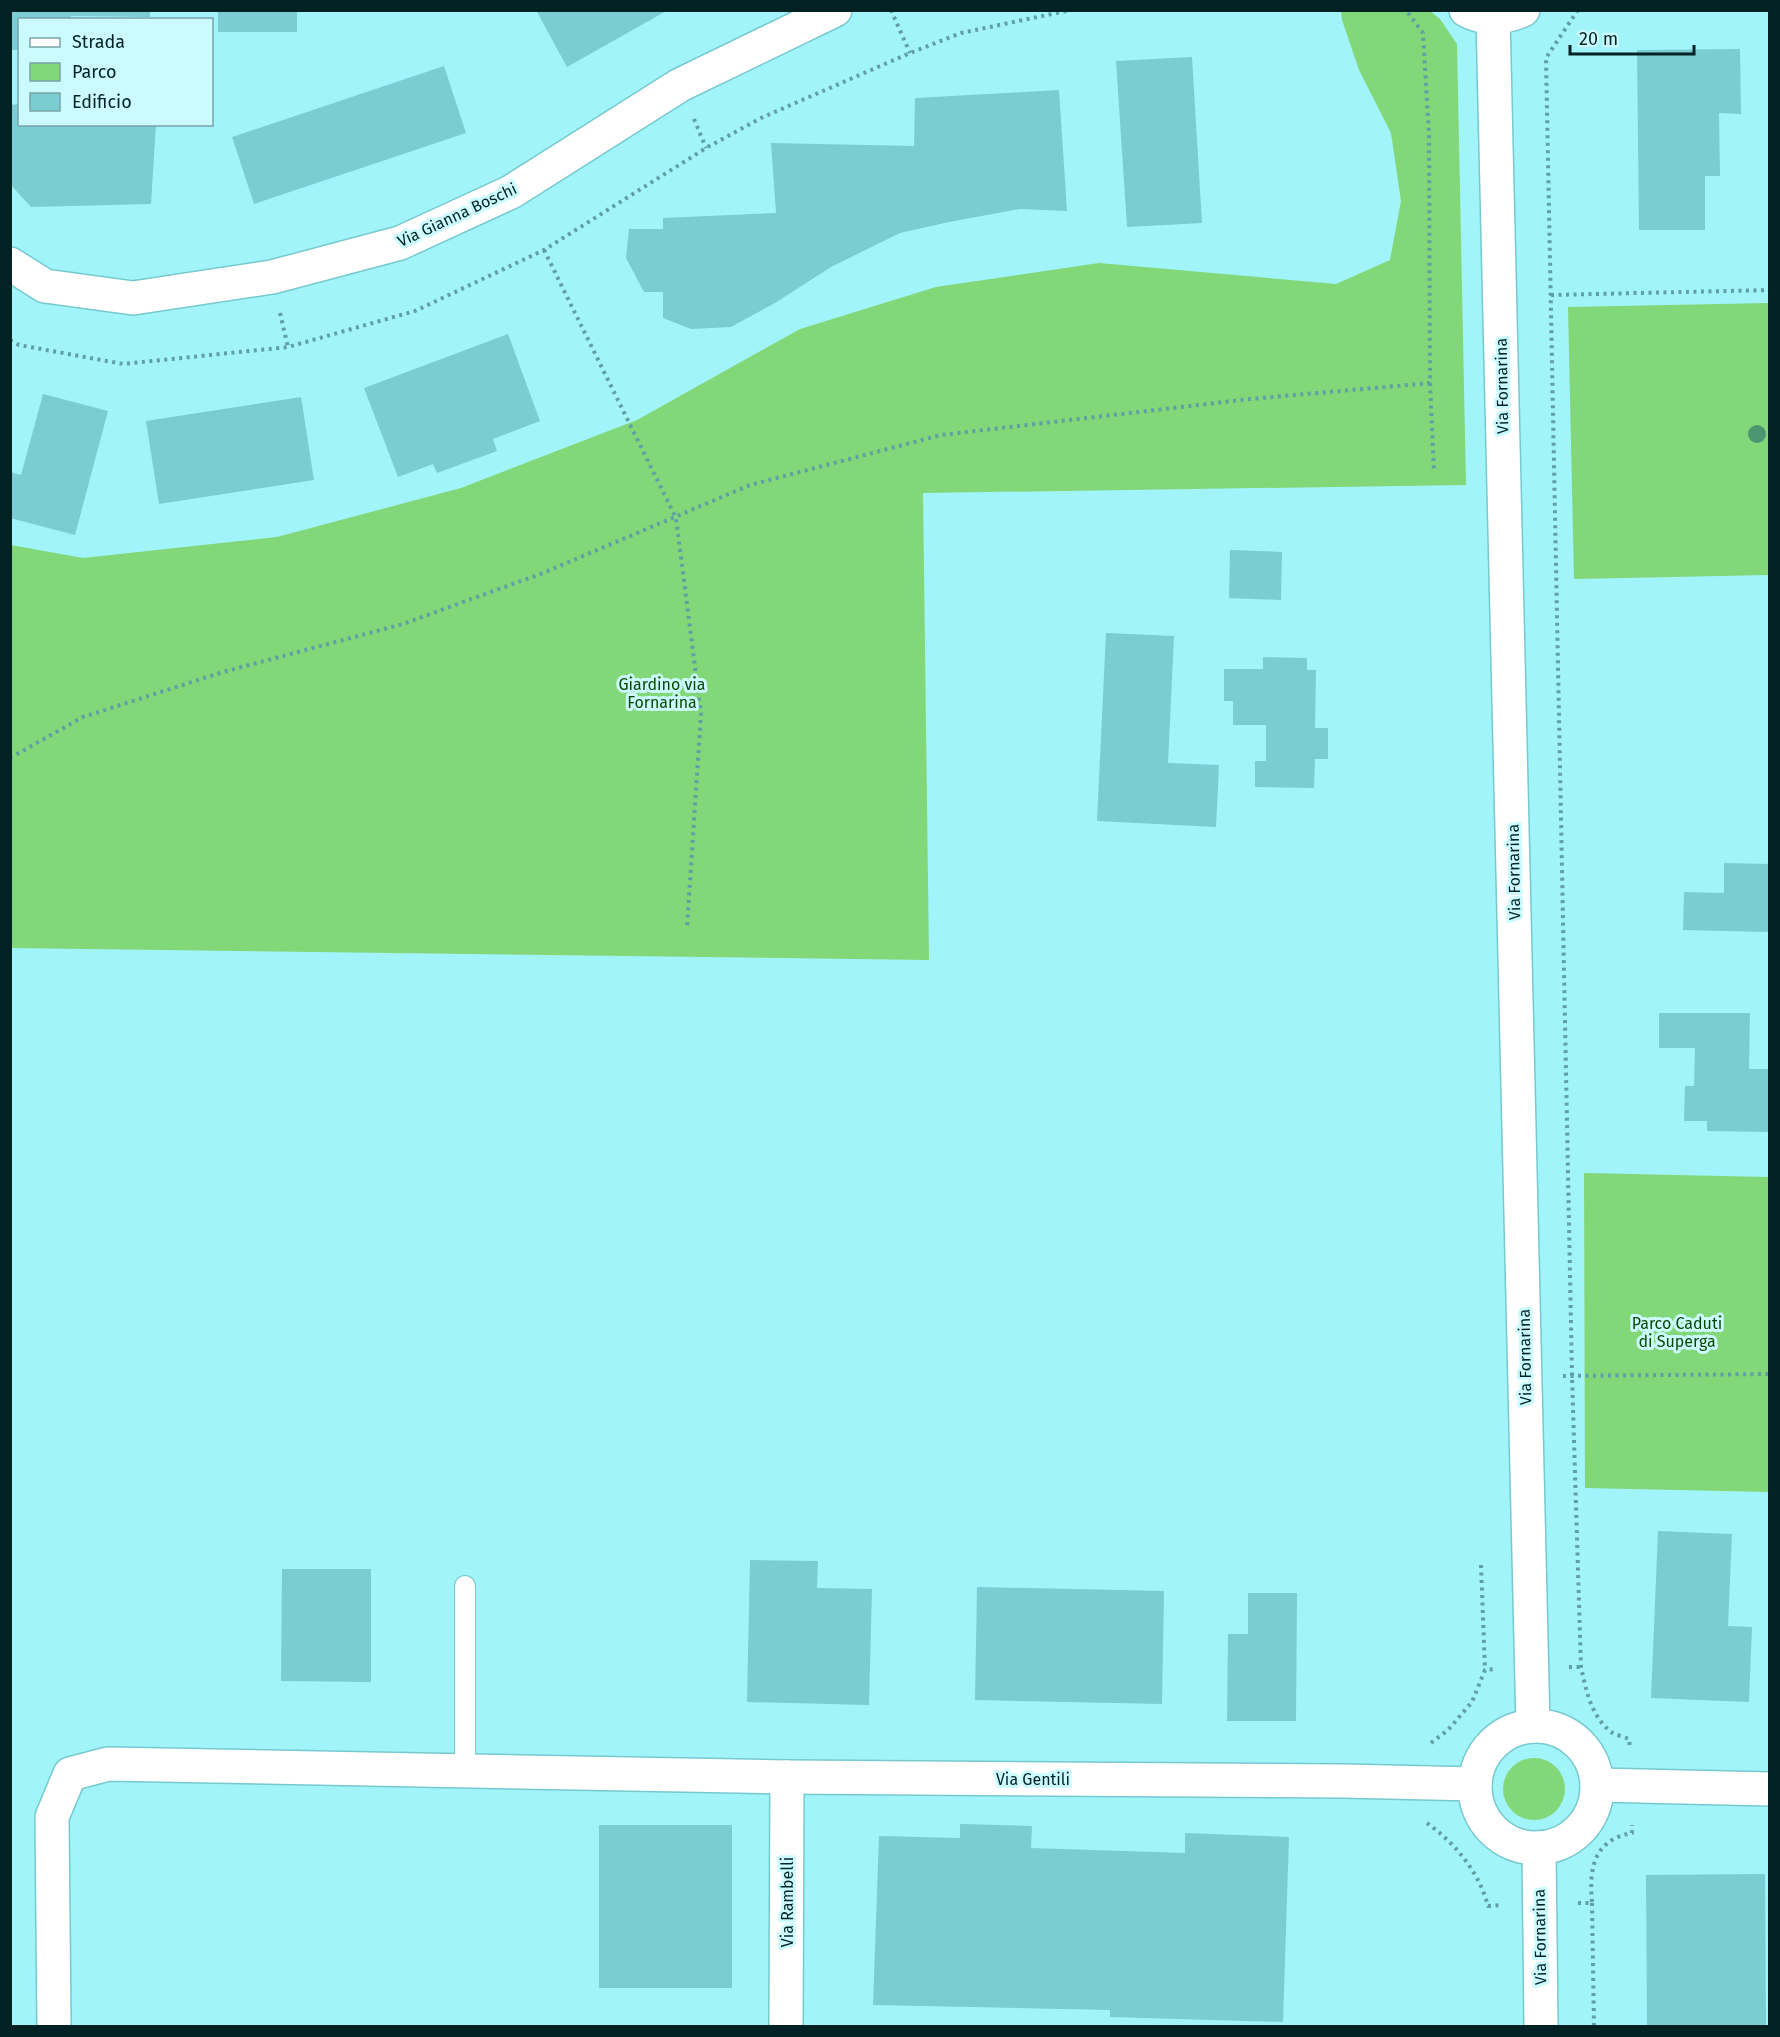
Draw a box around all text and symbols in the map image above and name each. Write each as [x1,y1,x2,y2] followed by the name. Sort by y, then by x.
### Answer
[18,18,213,126] legend
[1570,18,1694,56] scale bar
[1579,28,1618,50] text: 20 m
[72,31,125,53] text: Strada
[72,61,116,83] text: Parco
[72,91,132,113] text: Edificio
[394,179,520,251] street label: Via Gianna Boschi
[1492,338,1512,434] street label: Via Fornarina
[618,675,706,712] park label: Giardino via Fornarina
[1504,824,1524,920] street label: Via Fornarina
[1515,1309,1535,1405] street label: Via Fornarina
[1632,1314,1722,1351] park label: Parco Caduti di Superga
[996,1770,1070,1789] street label: Via Gentili
[778,1857,797,1947] street label: Via Rambelli
[1530,1889,1550,1985] street label: Via Fornarina

